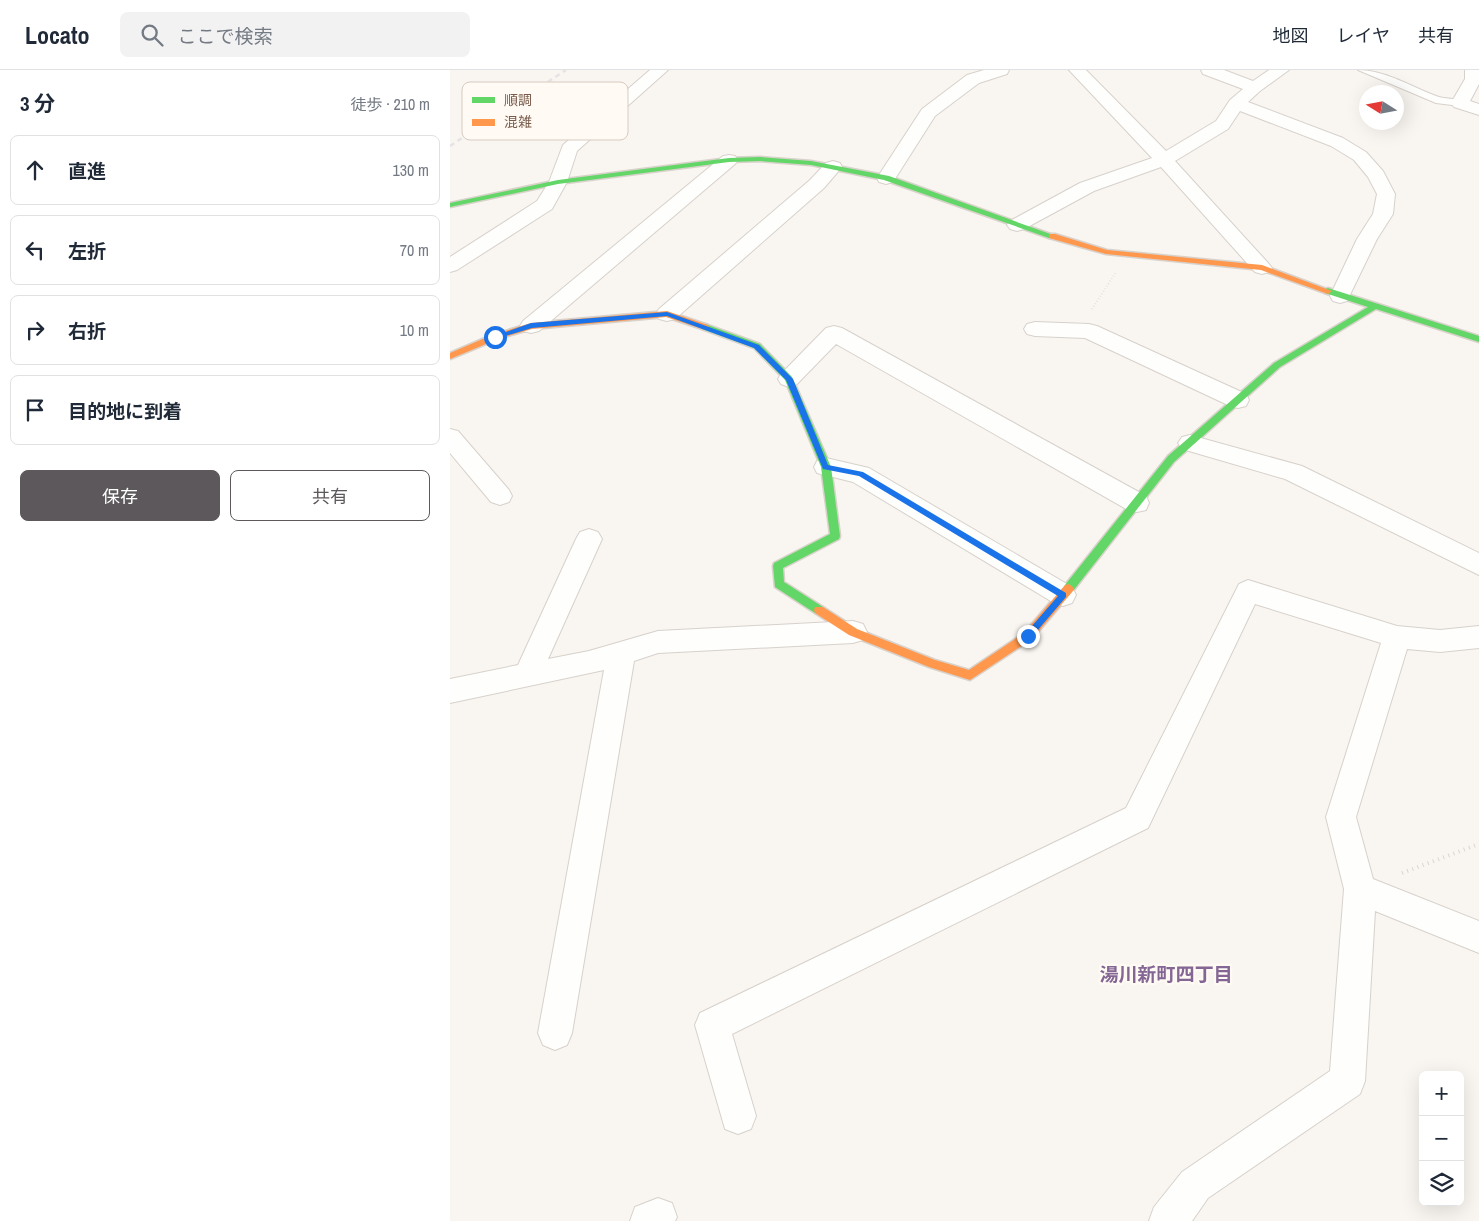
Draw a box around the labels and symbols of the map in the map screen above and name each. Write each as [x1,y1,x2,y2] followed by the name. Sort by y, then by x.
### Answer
[462,82,628,140] legend
[1359,85,1404,130] north arrow
[504,91,532,109] text: 順調
[504,113,532,131] text: 混雑
[484,326,507,349] route start
[1017,625,1040,648] route end
[1099,961,1233,987] district label: 湯川新町四丁目

